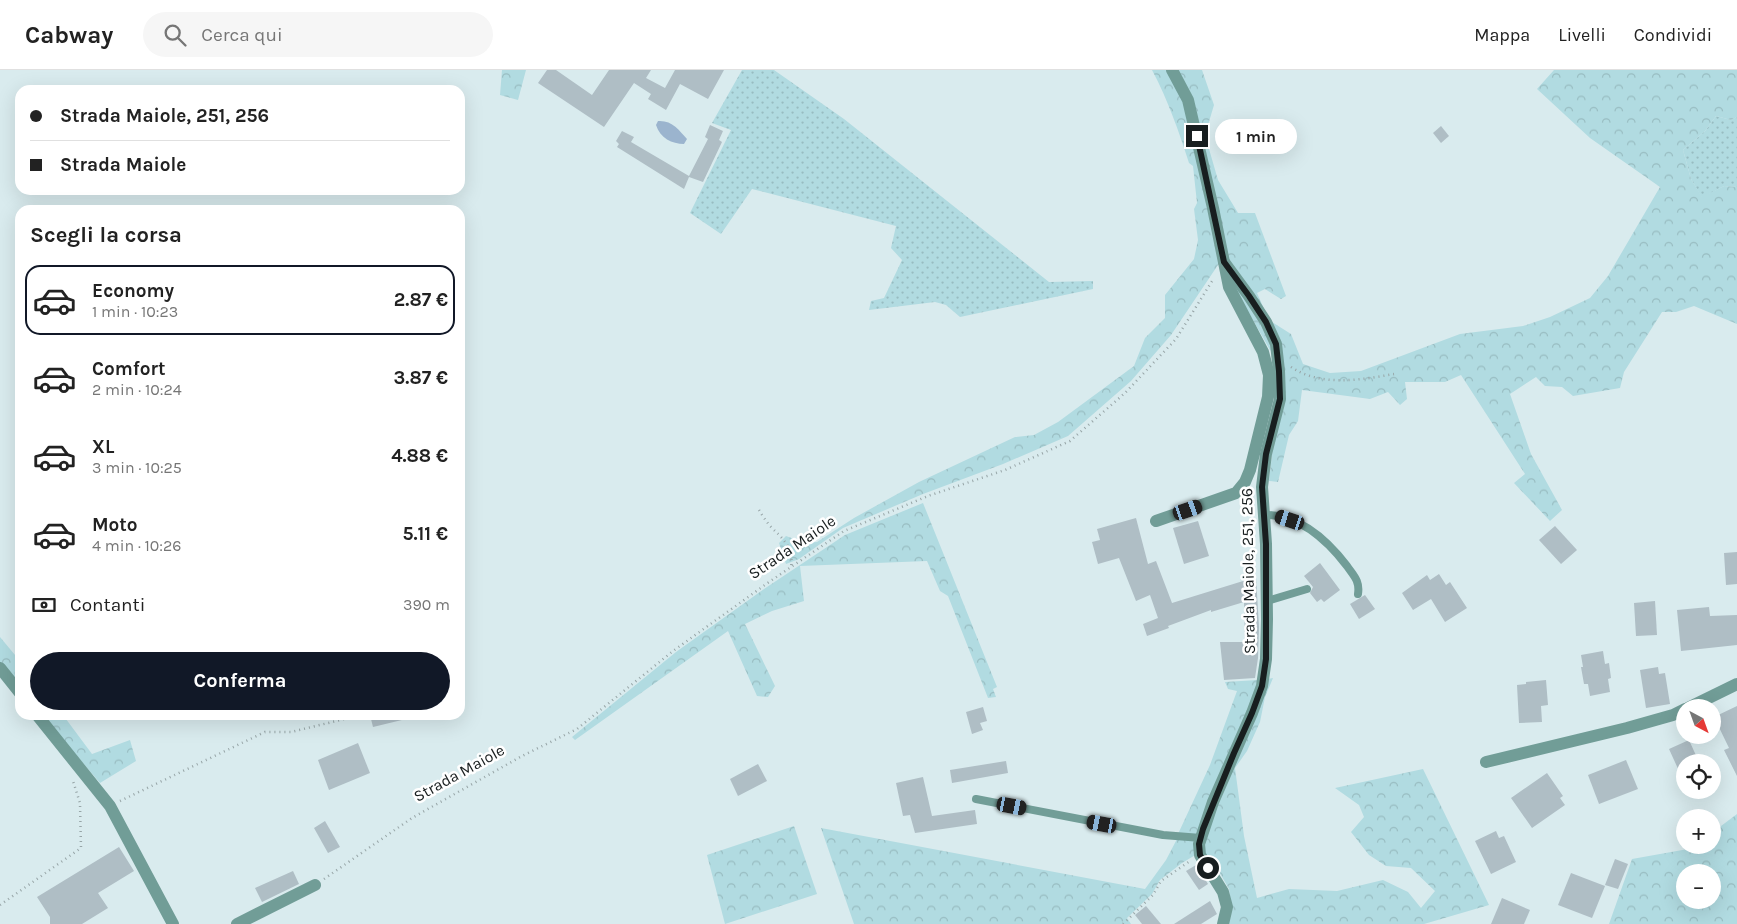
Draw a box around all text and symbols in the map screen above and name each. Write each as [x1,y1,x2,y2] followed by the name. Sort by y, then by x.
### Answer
[143,12,493,57] search box
[25,21,113,49] text: Cabway
[161,21,189,49] icon: search
[201,24,283,46] text: Cerca qui
[1474,24,1530,46] text: Mappa
[1558,24,1606,46] text: Livelli
[1634,24,1712,46] text: Condividi
[60,105,269,127] text: Strada Maiole, 251, 256
[1214,118,1297,154] callout: 1 min
[1186,125,1208,147] route end
[1236,127,1276,146] text: 1 min
[60,154,186,176] text: Strada Maiole
[30,222,182,248] text: Scegli la corsa
[32,278,77,323] icon: car
[92,280,174,302] text: Economy
[394,289,448,311] text: 2.87 €
[92,302,178,321] text: 1 min · 10:23
[32,356,77,401] icon: car
[92,358,166,380] text: Comfort
[394,367,448,389] text: 3.87 €
[92,380,182,399] text: 2 min · 10:24
[32,434,77,479] icon: car
[92,436,114,458] text: XL
[391,445,448,467] text: 4.88 €
[92,458,182,477] text: 3 min · 10:25
[1237,488,1259,654] street label: Strada Maiole, 251, 256
[1171,498,1204,522] car
[1273,508,1306,532] car
[745,511,839,583] street label: Strada Maiole
[32,512,77,557] icon: car
[92,514,138,536] text: Moto
[402,523,448,545] text: 5.11 €
[92,536,182,555] text: 4 min · 10:26
[30,591,58,619] icon: cash
[70,594,145,616] text: Contanti
[403,595,450,614] text: 390 m
[30,652,450,710] button: Conferma
[1676,699,1721,744] north arrow
[1676,699,1721,909] map controls
[410,740,508,806] street label: Strada Maiole
[1676,754,1721,799] button: locate
[995,796,1028,816] car
[1676,809,1721,854] button: +
[1085,814,1118,834] car
[1197,857,1219,879] route start
[1676,864,1721,909] button: −

